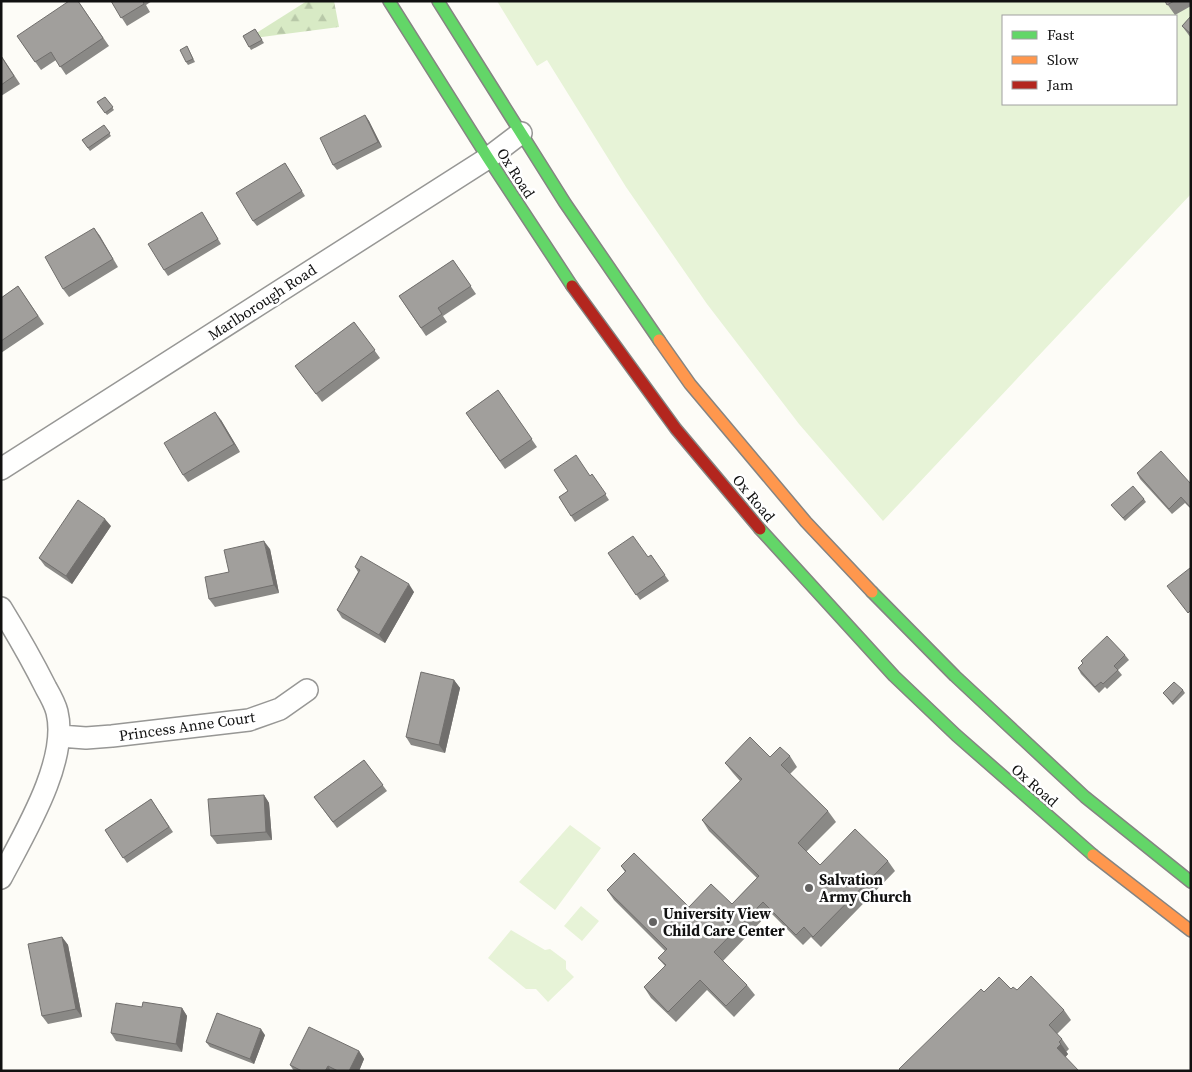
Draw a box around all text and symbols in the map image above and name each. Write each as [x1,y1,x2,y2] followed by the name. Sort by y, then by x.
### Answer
[1002,15,1177,105] legend
[1047,24,1074,45] text: Fast
[1047,49,1079,70] text: Slow
[1046,74,1074,95] text: Jam
[492,144,540,203] street label: Ox Road
[204,259,321,345] street label: Marlborough Road
[728,470,780,527] street label: Ox Road
[118,706,256,746] street label: Princess Anne Court
[1007,759,1063,812] street label: Ox Road
[819,869,911,907] place label: Salvation Army Church
[803,882,815,894] marker: Salvation Army Church
[663,903,785,941] place label: University View Child Care Center
[647,916,659,928] marker: University View Child Care Center

